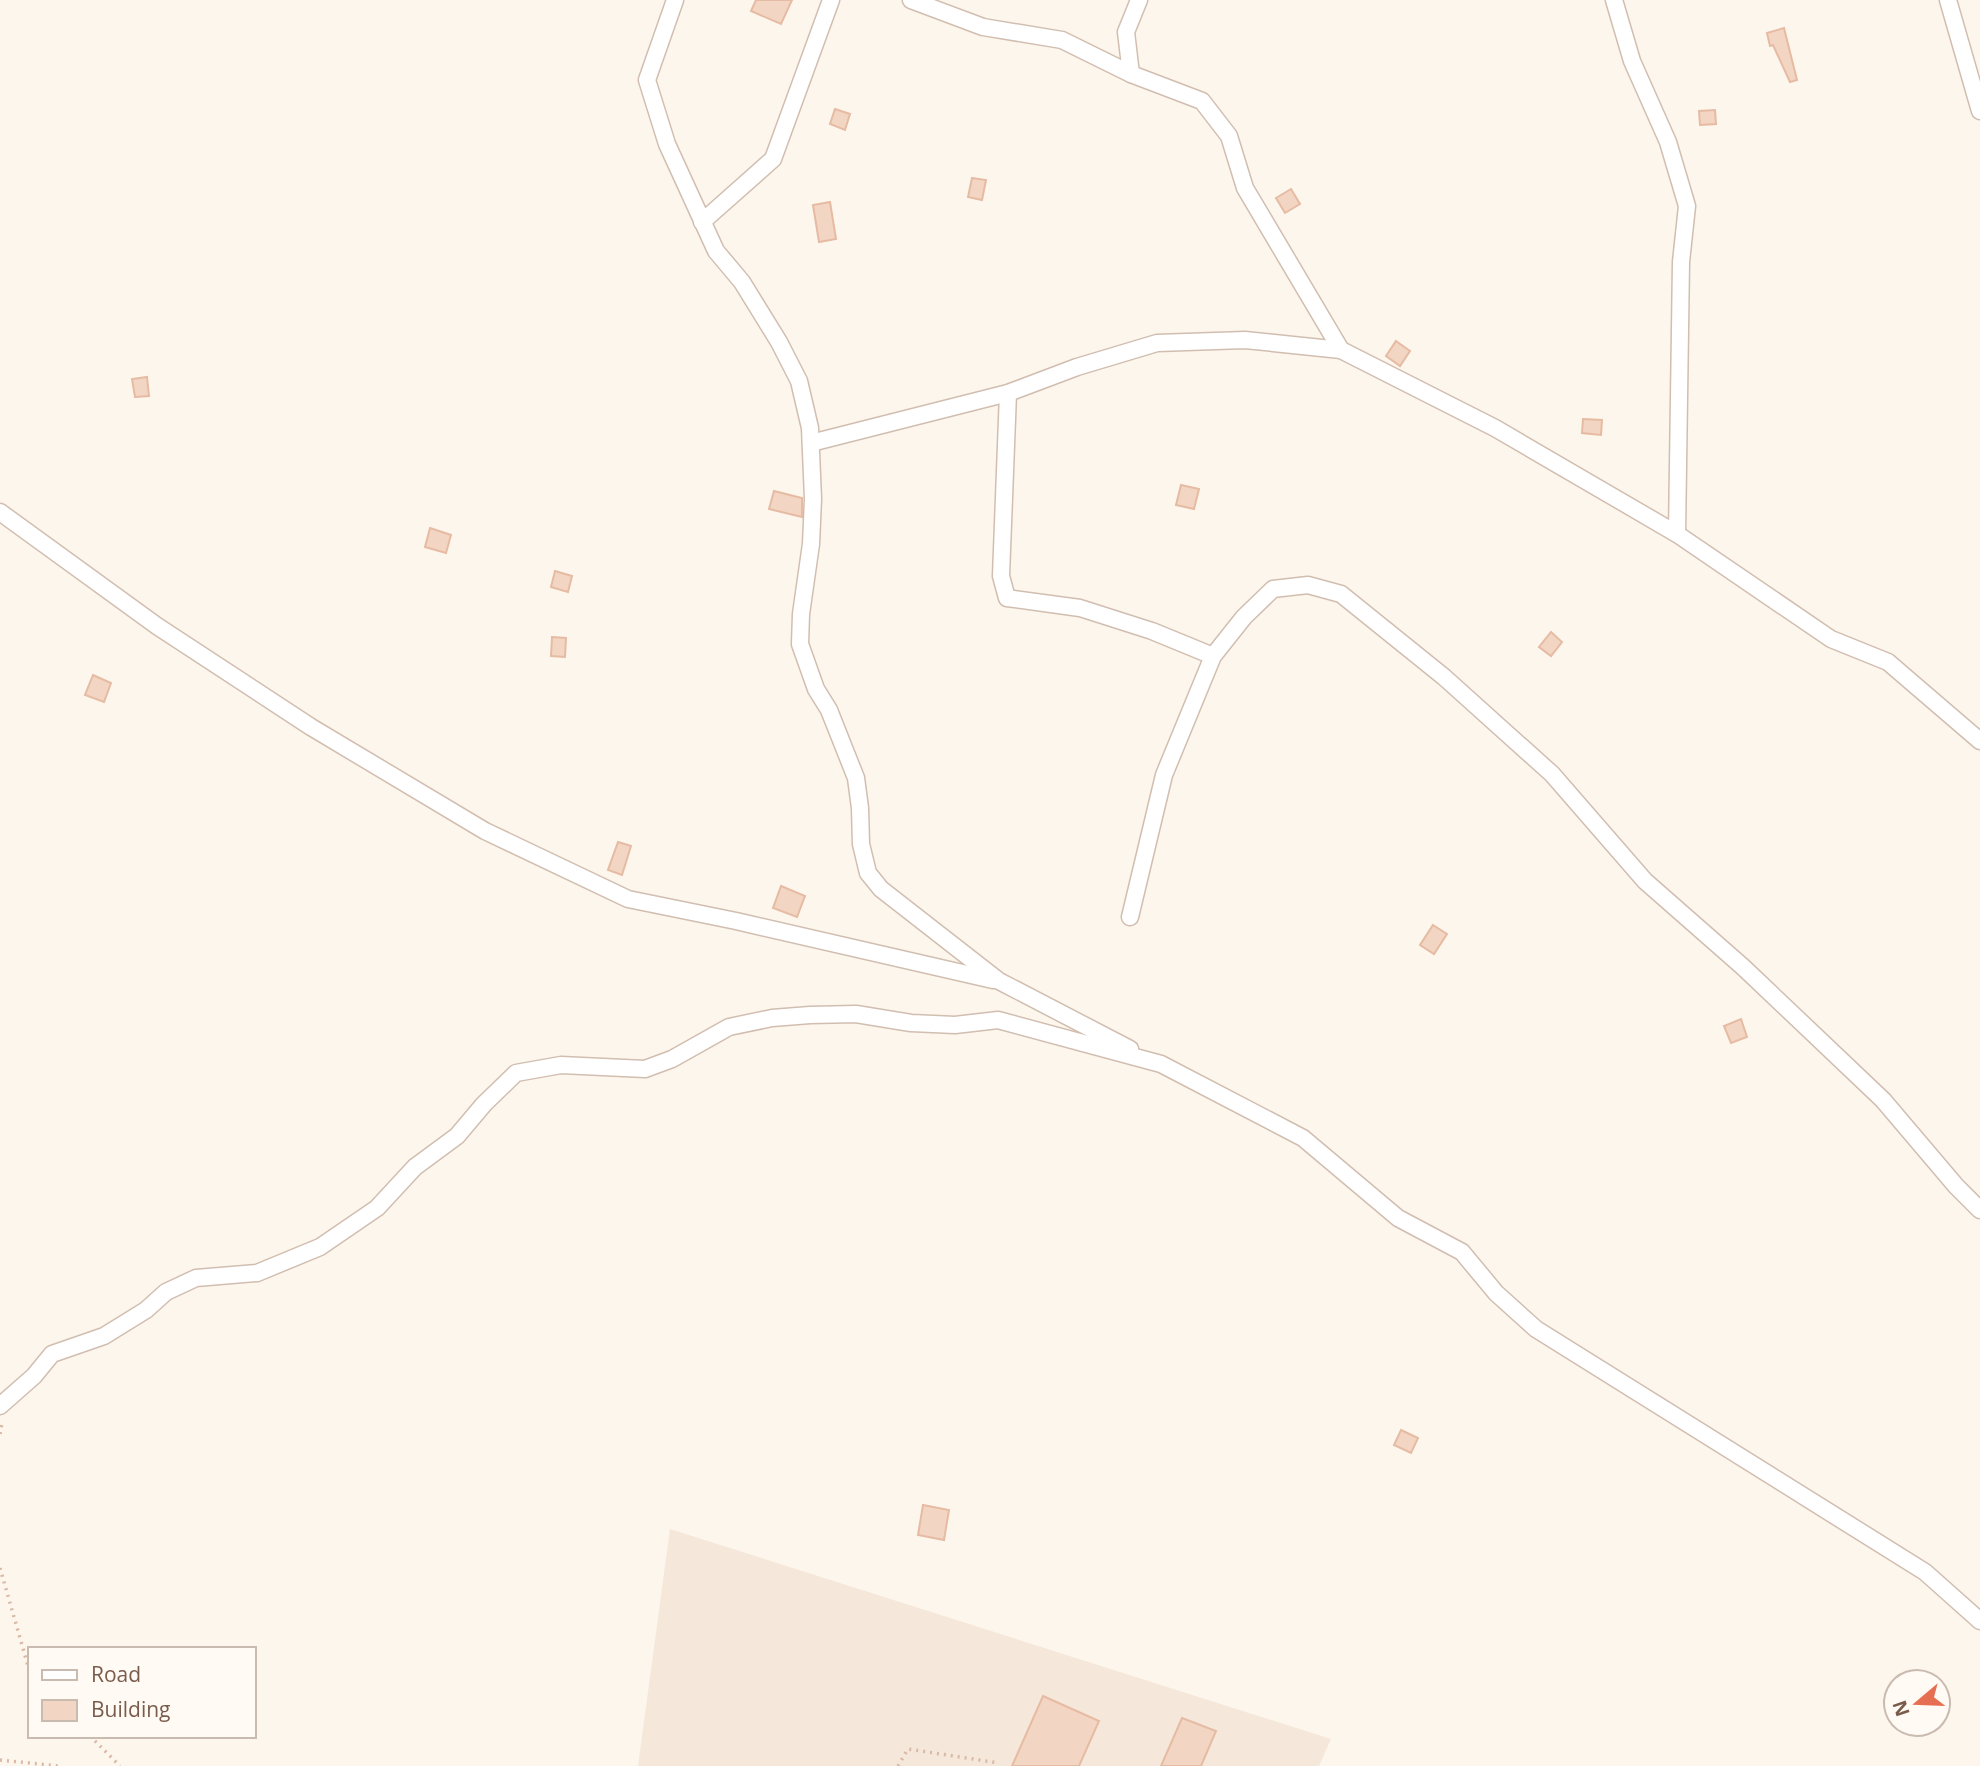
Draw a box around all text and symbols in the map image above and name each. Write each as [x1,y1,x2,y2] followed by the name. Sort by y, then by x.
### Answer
[28,1647,256,1738] legend
[91,1660,141,1688] text: Road
[1882,1668,1952,1738] north arrow
[91,1695,170,1723] text: Building
[1886,1697,1916,1720] text: N

